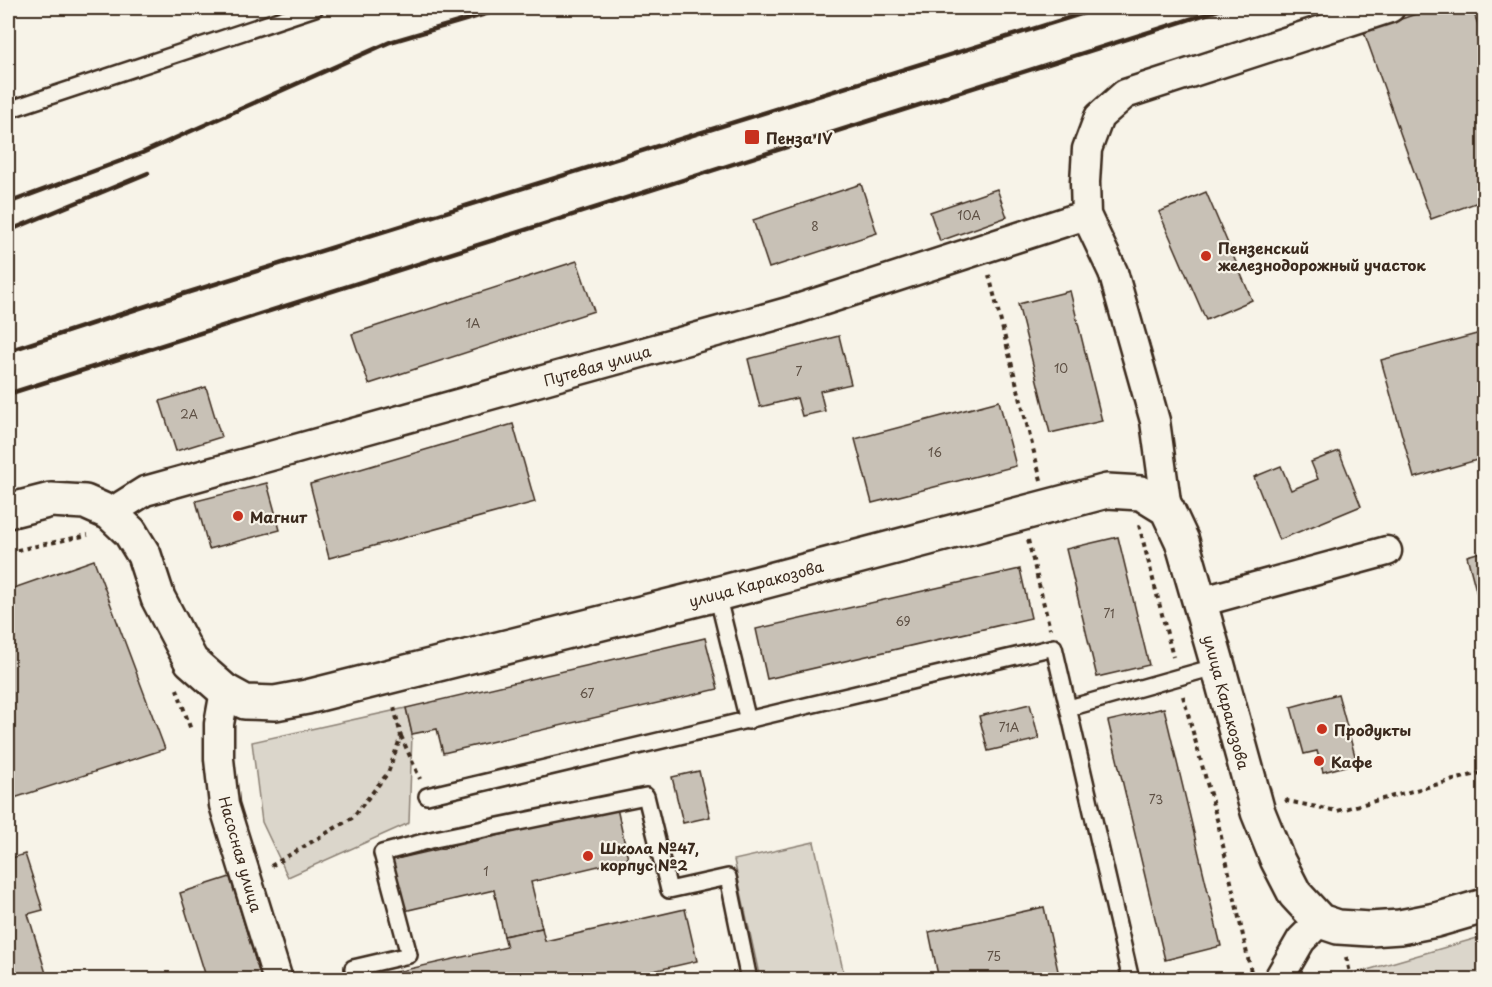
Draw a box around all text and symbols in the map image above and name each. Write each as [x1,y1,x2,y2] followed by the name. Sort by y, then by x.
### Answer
[766,126,833,149] place label: Пенза IV
[743,128,761,146] marker: Пенза IV
[957,206,981,224] house number: 10А
[811,217,819,235] house number: 8
[1218,236,1426,276] place label: Пензенский железнодорожный участок
[1199,249,1213,263] marker: Пензенский железнодорожный участок
[466,314,480,332] house number: 1А
[540,338,654,391] street label: Путевая улица
[1054,359,1068,377] house number: 10
[796,362,803,380] house number: 7
[180,405,198,423] house number: 2А
[928,443,942,461] house number: 16
[250,505,308,528] place label: Магнит
[231,509,245,523] marker: Магнит
[686,554,827,612] street label: улица Каракозова
[1103,604,1115,622] house number: 71
[895,612,911,630] house number: 69
[1198,632,1256,773] street label: улица Каракозова
[580,684,595,702] house number: 67
[999,718,1019,736] house number: 71А
[1334,718,1411,741] place label: Продукты
[1315,722,1329,736] marker: Продукты
[1331,750,1373,773] place label: Кафе
[1312,754,1326,768] marker: Кафе
[1149,790,1163,808] house number: 73
[213,793,269,915] street label: Насосная улица
[600,836,699,876] place label: Школа №47, корпус №2
[581,849,595,863] marker: Школа №47, корпус №2
[483,862,489,880] house number: 1
[987,947,1001,965] house number: 75

